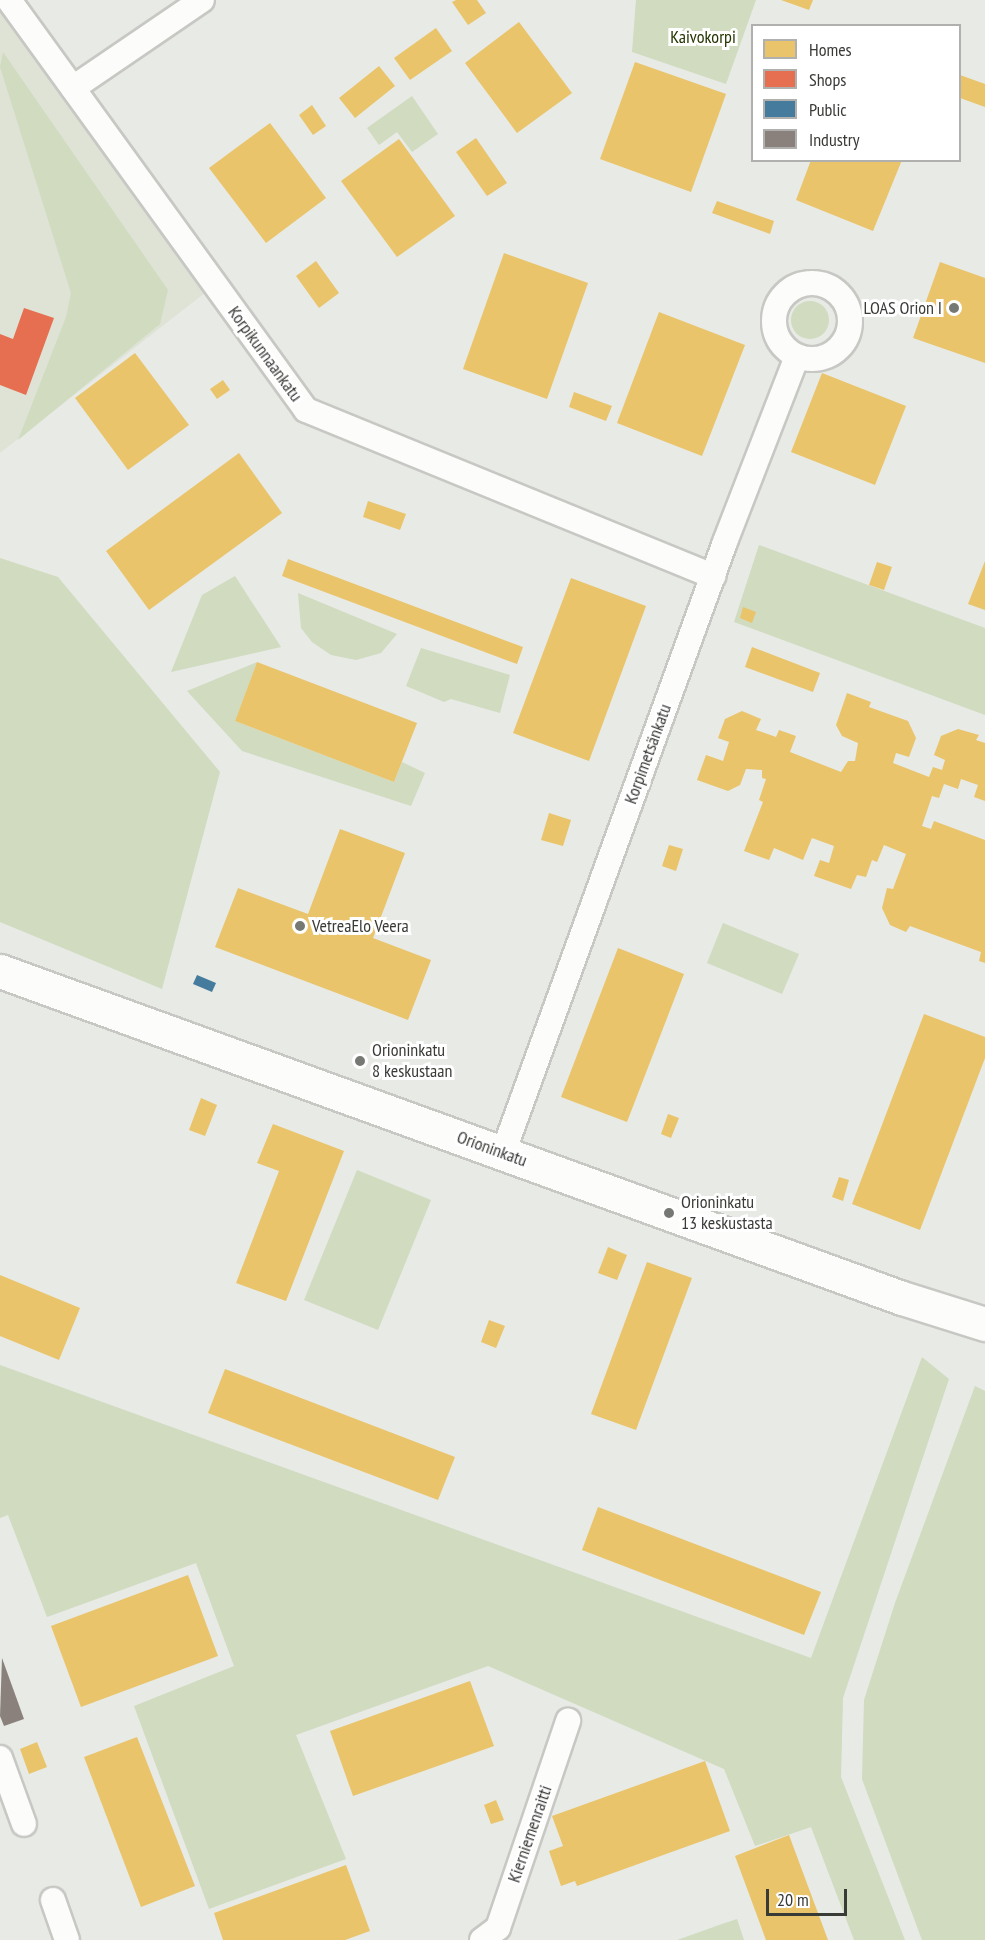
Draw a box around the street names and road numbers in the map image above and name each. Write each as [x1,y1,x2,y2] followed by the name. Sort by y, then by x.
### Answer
[223,302,307,406] street label: Korpikunnaankatu
[620,701,676,807] street label: Korpimetsänkatu
[454,1126,530,1172] street label: Orioninkatu
[503,1783,557,1885] street label: Kierniemenraitti

